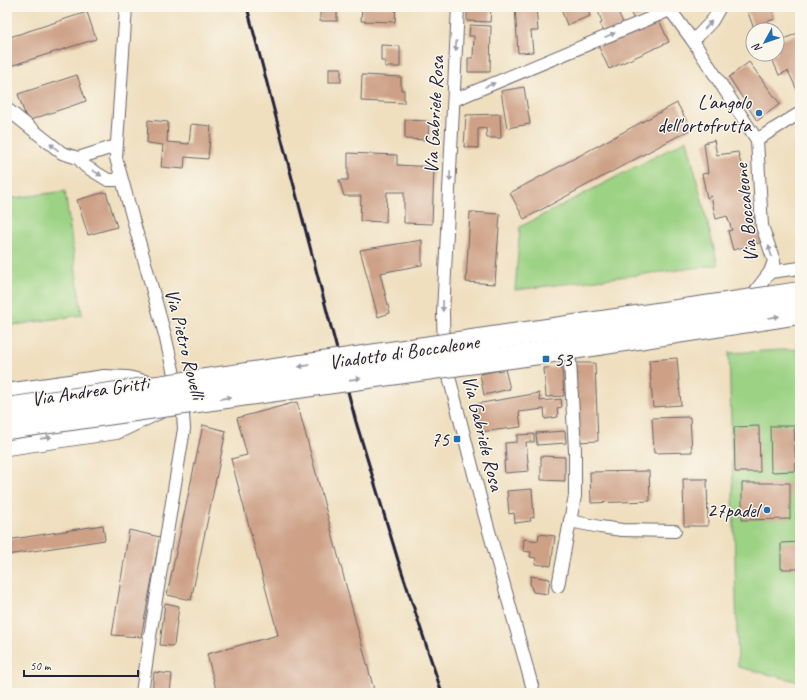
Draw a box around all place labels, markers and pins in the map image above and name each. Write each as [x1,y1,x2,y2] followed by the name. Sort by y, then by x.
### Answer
[657,90,752,138] place label: L'angolo dell'ortofrutta
[754,108,764,118] marker: L'angolo dell'ortofrutta
[554,347,574,372] place label: 53
[541,354,551,364] marker: 53
[431,427,450,452] place label: 75
[452,434,462,444] marker: 75
[707,498,763,523] place label: 27padel
[762,505,772,515] marker: 27padel

